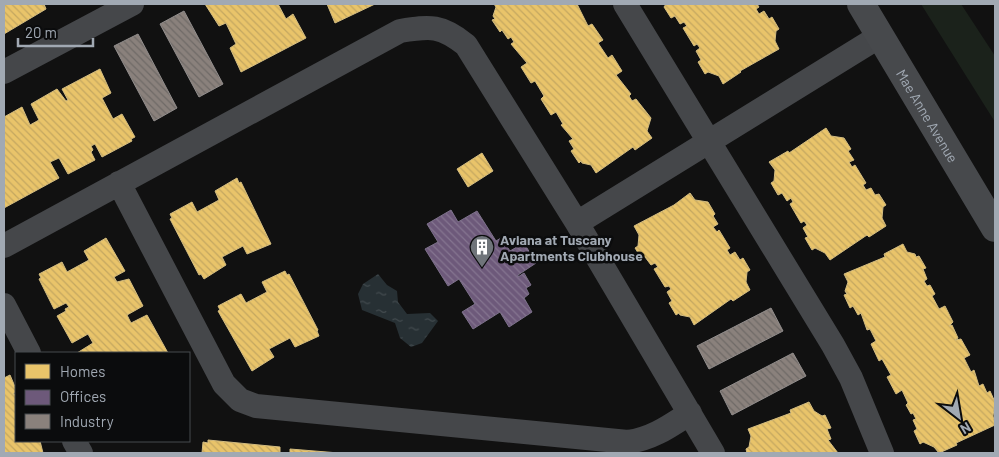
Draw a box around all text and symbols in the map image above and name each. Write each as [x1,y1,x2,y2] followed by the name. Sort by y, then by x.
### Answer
[18,15,92,47] scale bar
[25,23,57,41] text: 20 m
[893,66,962,165] street label: Mae Anne Avenue
[500,231,643,264] place label: Aviana at Tuscany Apartments Clubhouse
[469,234,495,268] building icon: Aviana at Tuscany Apartments Clubhouse
[15,352,190,442] legend
[60,362,105,380] text: Homes
[60,387,106,405] text: Offices
[934,392,984,442] north arrow
[60,412,114,430] text: Industry
[958,419,974,438] text: N

